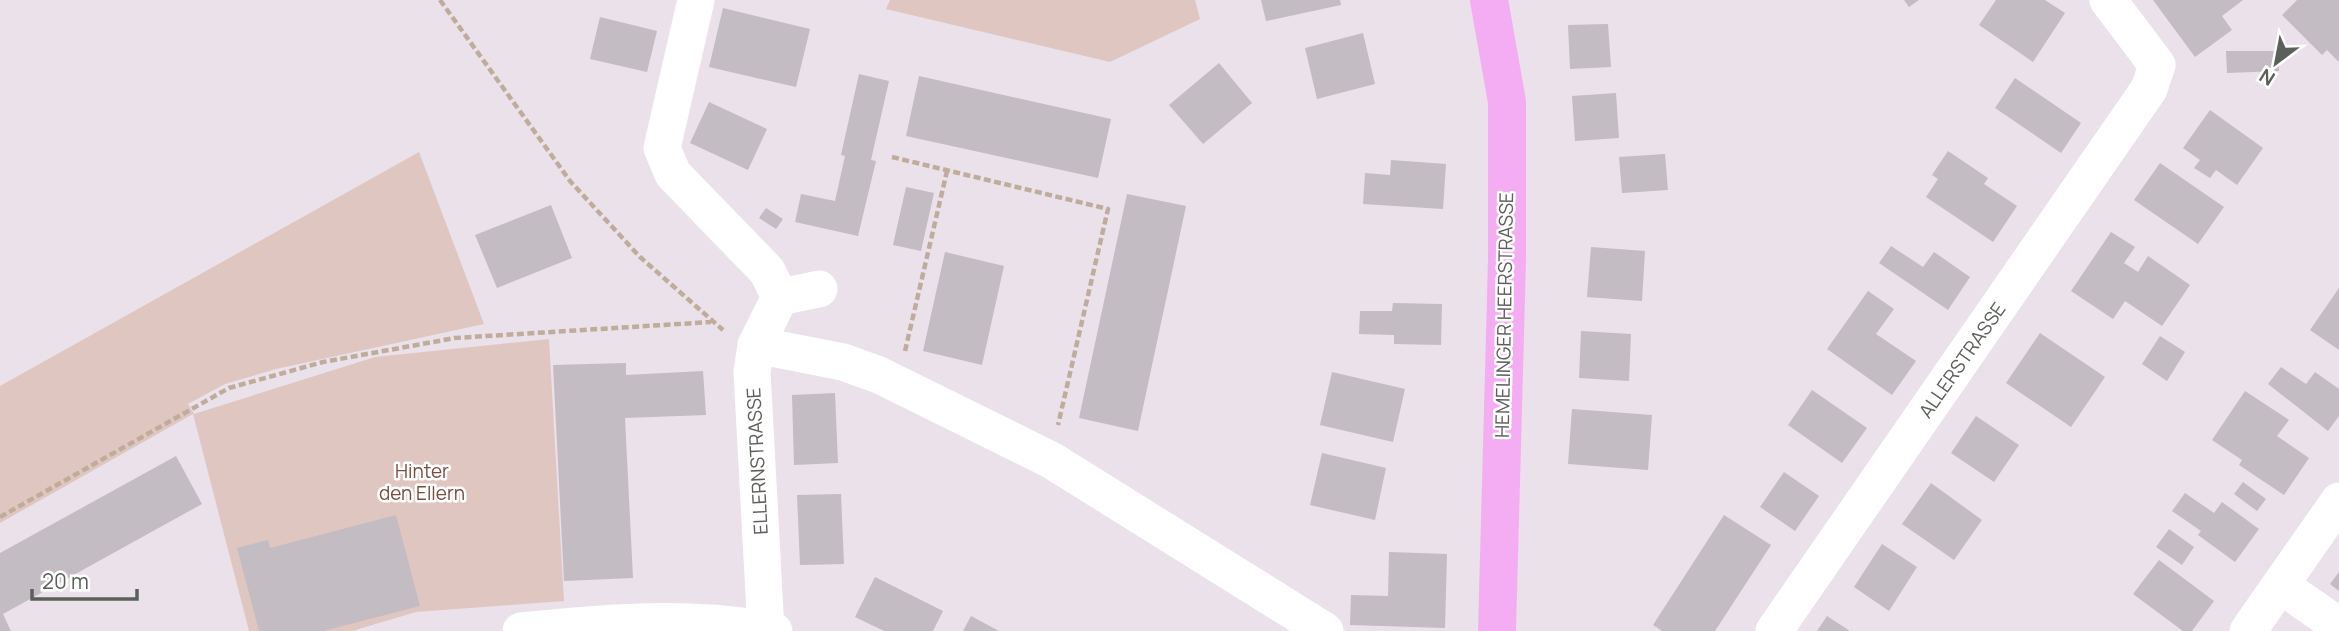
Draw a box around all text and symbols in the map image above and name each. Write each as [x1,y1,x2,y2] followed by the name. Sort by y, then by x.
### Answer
[2241,28,2311,98] north arrow
[2254,63,2280,92] text: N
[1489,192,1519,438] street label: HEMELINGER HEERSTRASSE
[1912,297,2012,423] street label: ALLERSTRASSE
[740,387,774,535] street label: ELLERNSTRASSE
[379,458,465,506] park label: Hinter den Ellern
[32,558,136,602] scale bar
[42,567,89,595] text: 20 m

